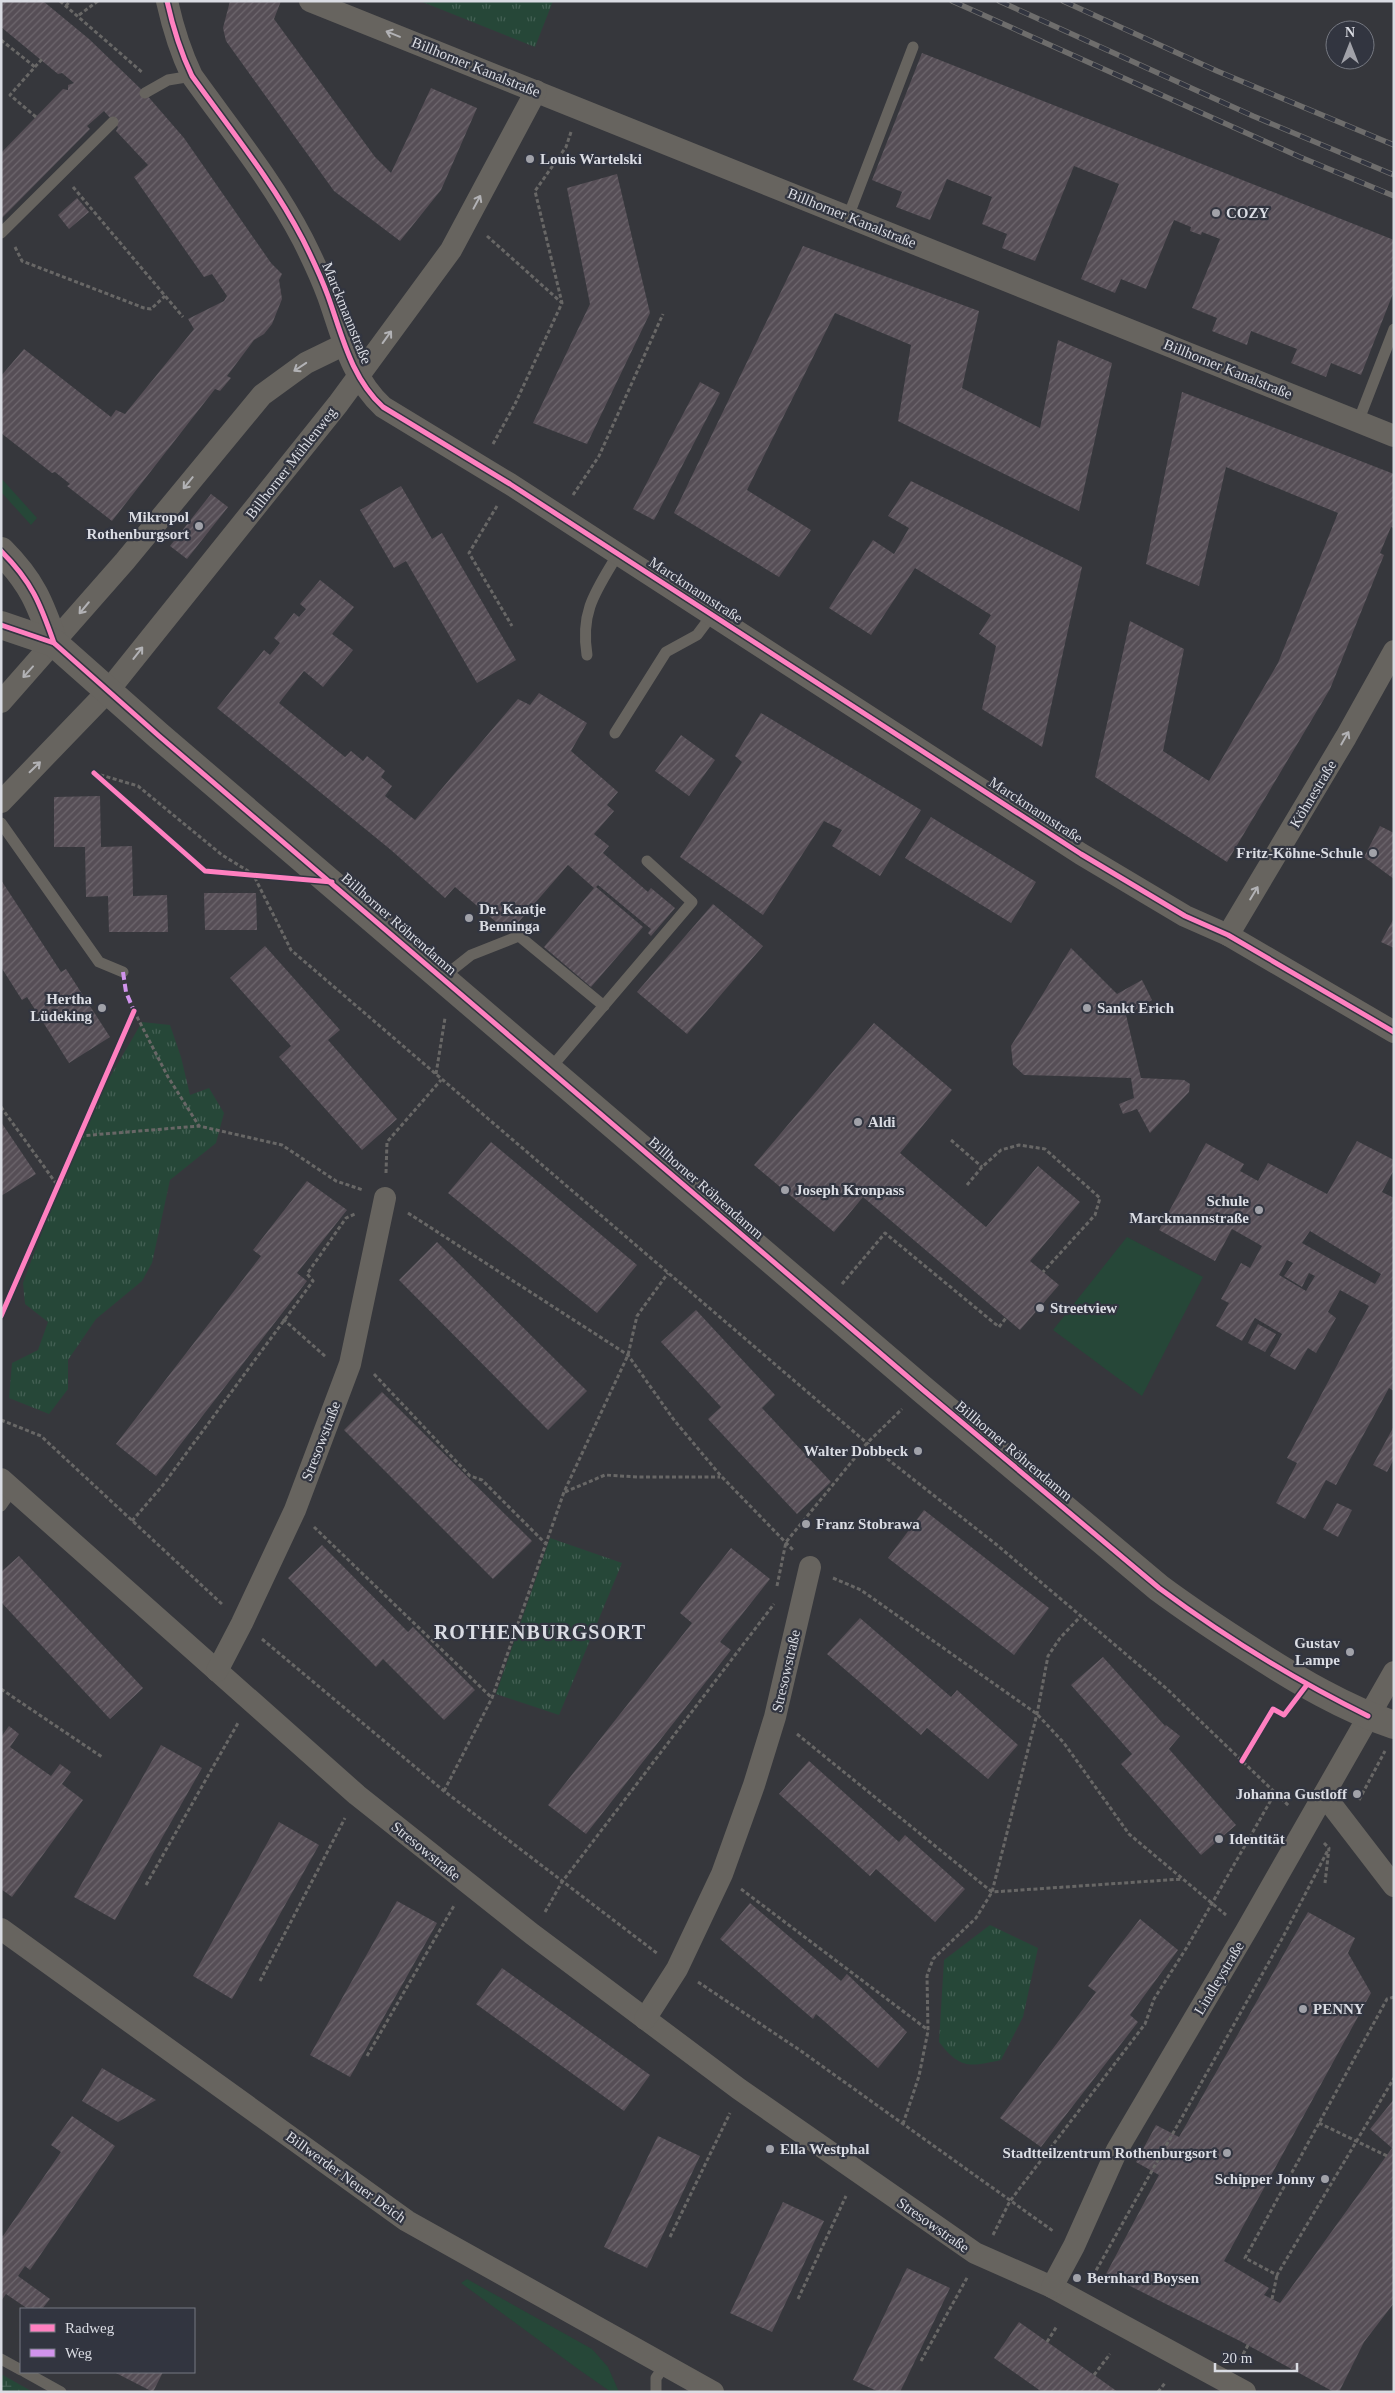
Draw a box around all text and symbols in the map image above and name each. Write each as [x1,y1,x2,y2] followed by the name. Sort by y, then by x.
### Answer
[1325,20,1375,70] north arrow
[1345,25,1355,40] text: N
[386,29,401,38] one-way arrow
[409,34,543,100] street label: Billhorner Kanalstraße
[540,151,642,167] place label: Louis Wartelski
[524,153,536,165] marker: Louis Wartelski
[785,185,919,251] street label: Billhorner Kanalstraße
[472,196,482,210] one-way arrow
[1226,205,1270,221] place label: COZY
[1210,207,1222,219] marker: COZY
[319,260,375,367] street label: Marckmannstraße
[382,331,392,345] one-way arrow
[1161,336,1295,402] street label: Billhorner Kanalstraße
[293,362,307,372] one-way arrow
[243,404,340,522] street label: Billhorner Mühlenweg
[183,477,194,490] one-way arrow
[86,509,189,542] place label: Mikropol Rothenburgsort
[193,520,205,532] marker: Mikropol Rothenburgsort
[646,554,746,626] street label: Marckmannstraße
[79,601,90,614] one-way arrow
[132,647,143,660] one-way arrow
[22,666,34,679] one-way arrow
[1341,732,1351,746] one-way arrow
[1287,757,1340,831] street label: Köhnestraße
[29,761,41,773] one-way arrow
[986,774,1086,846] street label: Marckmannstraße
[1236,845,1363,861] place label: Fritz-Köhne-Schule
[1367,847,1379,859] marker: Fritz-Köhne-Schule
[338,870,460,978] street label: Billhorner Röhrendamm
[1249,887,1259,901] one-way arrow
[479,901,546,934] place label: Dr. Kaatje Benninga
[463,912,475,924] marker: Dr. Kaatje Benninga
[30,991,92,1024] place label: Hertha Lüdeking
[1097,1000,1175,1016] place label: Sankt Erich
[96,1002,108,1014] marker: Hertha Lüdeking
[1081,1002,1093,1014] marker: Sankt Erich
[868,1114,896,1130] place label: Aldi
[852,1116,864,1128] marker: Aldi
[645,1134,767,1242] street label: Billhorner Röhrendamm
[795,1182,905,1198] place label: Joseph Kronpass
[779,1184,791,1196] marker: Joseph Kronpass
[1129,1193,1249,1226] place label: Schule Marckmannstraße
[1253,1204,1265,1216] marker: Schule Marckmannstraße
[1050,1300,1117,1316] place label: Streetview
[1034,1302,1046,1314] marker: Streetview
[953,1398,1076,1505] street label: Billhorner Röhrendamm
[298,1399,344,1483] street label: Stresowstraße
[804,1443,909,1459] place label: Walter Dobbeck
[912,1445,924,1457] marker: Walter Dobbeck
[816,1516,920,1532] place label: Franz Stobrawa
[800,1518,812,1530] marker: Franz Stobrawa
[434,1621,646,1643] district label: ROTHENBURGSORT
[769,1628,803,1714] street label: Stresowstraße
[1294,1635,1340,1668] place label: Gustav Lampe
[1344,1646,1356,1658] marker: Gustav Lampe
[1236,1786,1348,1802] place label: Johanna Gustloff
[1351,1788,1363,1800] marker: Johanna Gustloff
[388,1818,464,1884] street label: Stresowstraße
[1229,1831,1285,1847] place label: Identität
[1213,1833,1225,1845] marker: Identität
[1191,1938,1247,2017] street label: Lindleystraße
[1313,2001,1365,2017] place label: PENNY
[1297,2003,1309,2015] marker: PENNY
[283,2128,409,2226] street label: Billwerder Neuer Deich
[780,2141,869,2157] place label: Ella Westphal
[764,2143,776,2155] marker: Ella Westphal
[1002,2145,1217,2161] place label: Stadtteilzentrum Rothenburgsort
[1221,2147,1233,2159] marker: Stadtteilzentrum Rothenburgsort
[1215,2171,1315,2187] place label: Schipper Jonny
[1319,2173,1331,2185] marker: Schipper Jonny
[894,2194,972,2256] street label: Stresowstraße
[1087,2270,1200,2286] place label: Bernhard Boysen
[1071,2272,1083,2284] marker: Bernhard Boysen
[20,2308,195,2373] legend
[65,2320,115,2336] text: Radweg
[1215,2340,1298,2372] scale bar
[65,2345,93,2361] text: Weg
[1222,2350,1253,2366] text: 20 m

